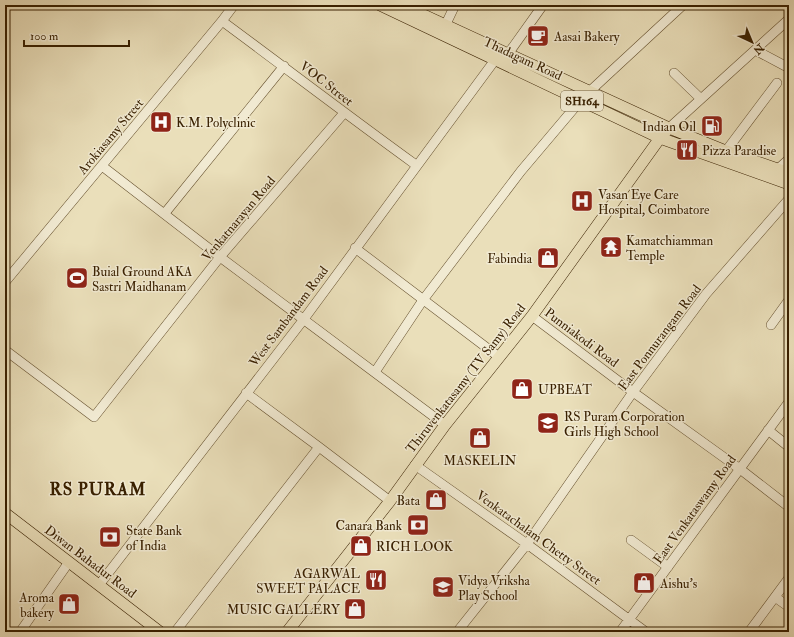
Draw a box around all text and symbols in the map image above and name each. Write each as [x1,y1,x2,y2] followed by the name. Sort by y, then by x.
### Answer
[24,22,129,48] scale bar
[732,22,772,62] north arrow
[525,23,551,49] cafe icon: Aasai Bakery
[30,29,59,44] text: 100 m
[553,29,620,46] place label: Aasai Bakery
[481,34,565,84] street label: Thadagam Road
[750,40,767,58] text: N
[297,58,356,110] street label: VOC Street
[561,91,603,111] road number: SH164
[74,96,148,179] street label: Arokiasamy Street
[148,109,174,135] hospital icon: K.M. Polyclinic
[699,113,725,139] fuel station icon: Indian Oil
[176,115,255,132] place label: K.M. Polyclinic
[642,119,697,135] place label: Indian Oil
[674,137,700,163] restaurant icon: Pizza Paradise
[702,143,777,159] place label: Pizza Paradise
[199,173,280,265] street label: Venkatnarayan Road
[598,187,710,219] place label: Vasan Eye Care Hospital, Coimbatore
[569,188,595,214] hospital icon: Vasan Eye Care Hospital, Coimbatore
[626,233,713,265] place label: Kamatchiamman Temple
[598,234,624,260] temple icon: Kamatchiamman Temple
[535,245,561,271] shop icon: Fabindia
[487,251,533,267] place label: Fabindia
[245,263,332,371] street label: West Sambandam Road
[92,264,193,295] place label: Buial Ground AKA Sastri Maidhanam
[64,265,90,291] sports icon: Buial Ground AKA Sastri Maidhanam
[615,281,705,394] street label: East Ponnurangam Road
[402,300,530,457] street label: Thiruvenkatasamy (TV Samy) Road
[541,305,622,371] street label: Punniakodi Road
[509,376,535,402] shop icon: UPBEAT
[538,382,592,398] place label: UPBEAT
[564,409,685,440] place label: RS Puram Corporation Girls High School
[535,410,561,436] school or university icon: RS Puram Corporation Girls High School
[467,425,493,451] shop icon: MASKELIN
[650,452,741,568] street label: East Venkataswamy Road
[444,453,517,469] place label: MASKELIN
[50,479,146,500] district label: RS PURAM
[423,487,449,513] shop icon: Bata
[472,487,604,589] street label: Venkatachalam Chetty Street
[397,493,421,509] place label: Bata
[405,512,431,538] bank icon: Canara Bank
[335,518,403,534] place label: Canara Bank
[41,522,140,602] street label: Diwan Bahadur Road
[126,523,183,554] place label: State Bank of India
[97,524,123,550] bank icon: State Bank of India
[348,533,374,559] shop icon: RICH LOOK
[376,539,454,555] place label: RICH LOOK
[256,566,361,597] place label: AGARWAL SWEET PALACE
[363,567,389,593] restaurant icon: AGARWAL SWEET PALACE
[631,570,657,596] shop icon: Aishu's
[458,573,530,605] place label: Vidya Vriksha Play School
[430,574,456,600] school or university icon: Vidya Vriksha Play School
[659,576,698,592] place label: Aishu's
[18,590,55,622] place label: Aroma bakery
[56,591,82,617] shop icon: Aroma bakery
[342,596,368,622] shop icon: MUSIC GALLERY
[227,602,341,618] place label: MUSIC GALLERY

